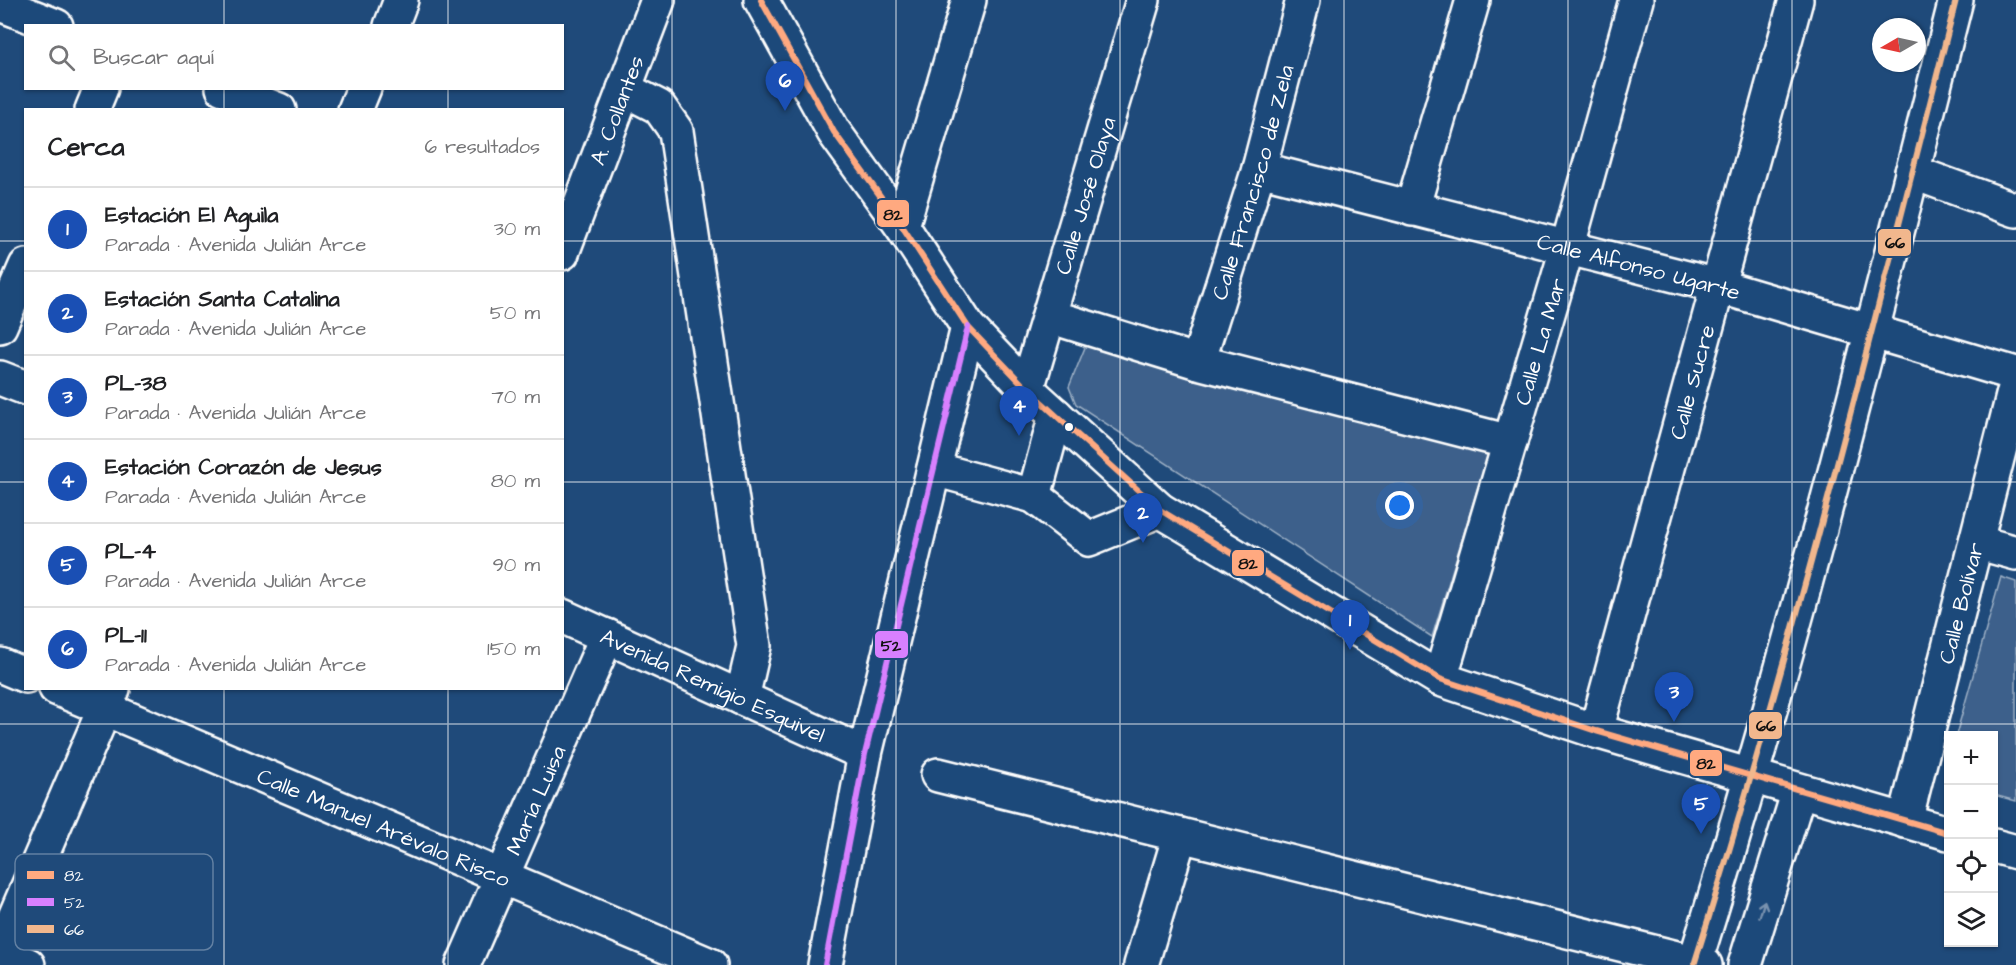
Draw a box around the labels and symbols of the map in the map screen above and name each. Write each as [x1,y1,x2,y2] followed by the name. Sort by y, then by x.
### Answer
[1872,18,1926,72] north arrow
[583,51,653,170] street label: A. Collantes
[766,62,804,111] pin: 6
[1205,62,1302,304] street label: Calle Francisco de Zela
[1048,113,1124,278] street label: Calle José Olaya
[876,199,910,228] line badge: 82
[883,204,904,226] text: 82
[1534,227,1744,309] street label: Calle Alfonso Ugarte
[1877,228,1912,257] line badge: 66
[1885,232,1905,254] text: 66
[1508,275,1575,409] street label: Calle La Mar
[1662,321,1723,443] street label: Calle Sucre
[1000,386,1038,436] pin: 4
[1063,421,1075,433] unlabelled marker
[1385,491,1414,520] your location
[1124,494,1162,543] pin: 2
[1932,539,1992,667] street label: Calle Bolívar
[1231,549,1265,577] line badge: 82
[1238,553,1259,575] text: 82
[1330,600,1370,650] pin: 1
[595,622,830,751] street label: Avenida Remigio Esquivel
[874,630,909,659] line badge: 52
[881,635,902,657] text: 52
[1654,672,1694,722] pin: 3
[1748,711,1783,740] line badge: 66
[1756,715,1776,737] text: 66
[499,741,574,860] street label: María Luisa
[1689,749,1723,777] line badge: 82
[1696,753,1717,775] text: 82
[252,761,515,896] street label: Calle Manuel Arévalo Risco
[1682,784,1720,834] pin: 5
[15,854,213,950] legend
[64,865,84,887] text: 82
[64,892,84,914] text: 52
[1757,900,1768,919] one-way arrow
[64,919,84,941] text: 66

